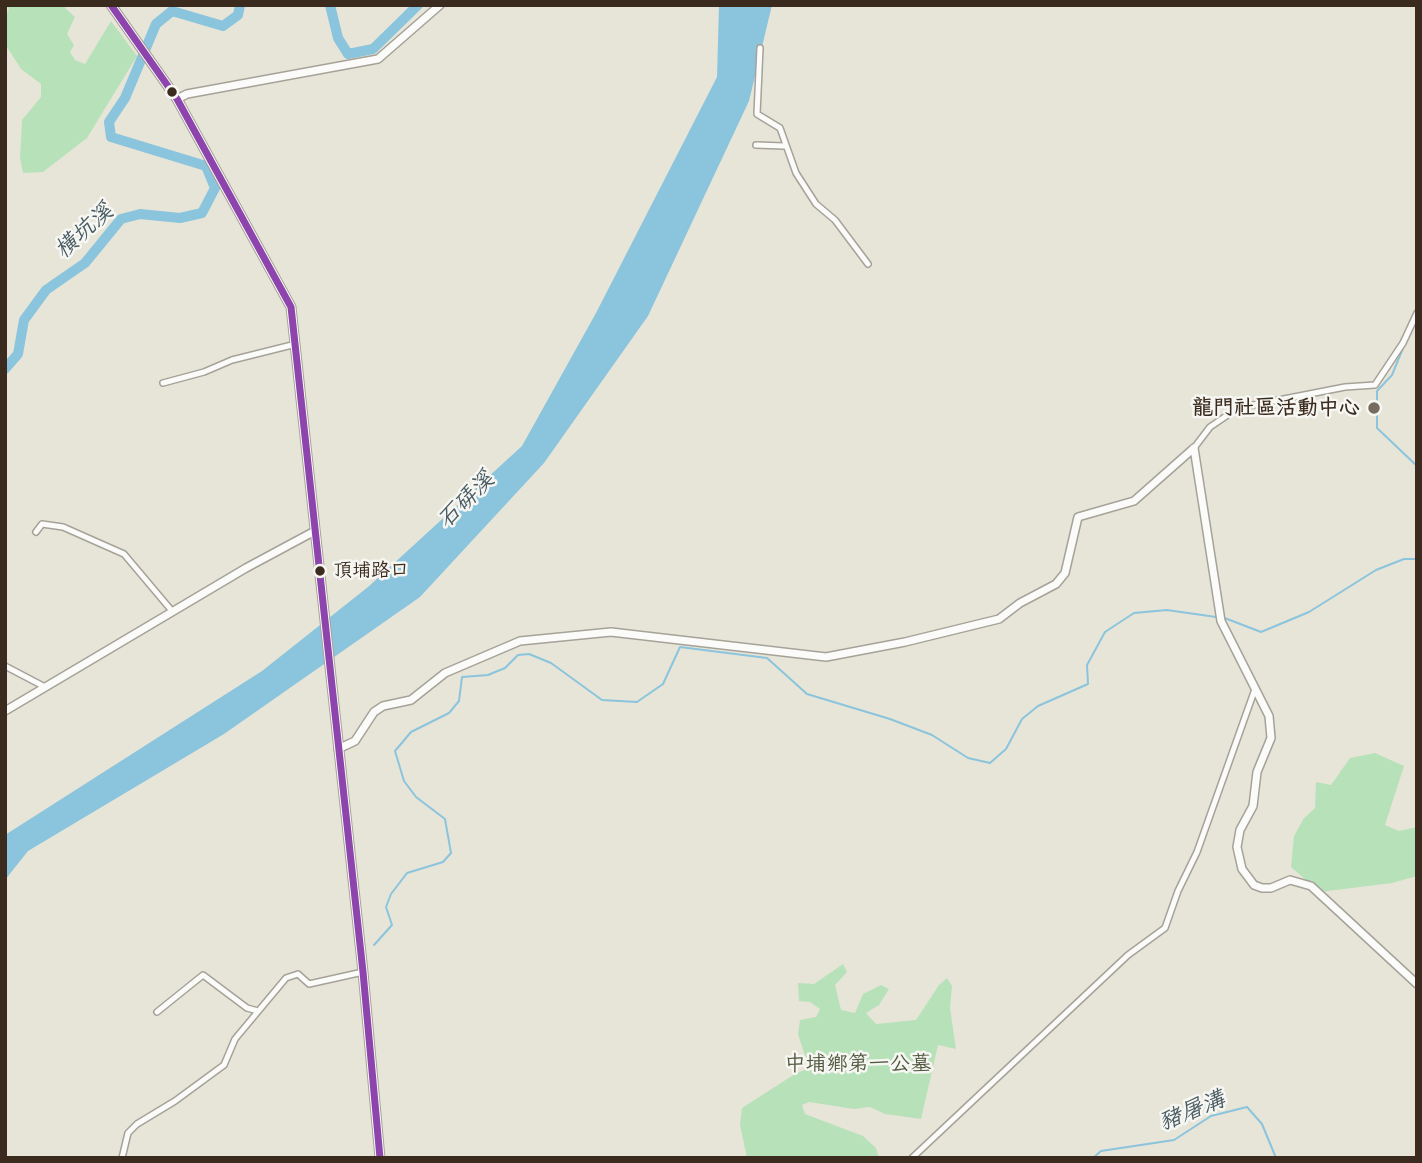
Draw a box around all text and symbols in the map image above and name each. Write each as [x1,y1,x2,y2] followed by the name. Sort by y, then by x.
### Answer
[165,85,179,99] unlabelled marker
[49,198,119,264] water label: 橫坑溪
[1192,395,1360,421] place label: 龍門社區活動中心
[1366,400,1382,416] marker: 龍門社區活動中心
[432,466,500,534] water label: 石硦溪
[333,560,409,582] place label: 頂埔路口
[313,564,327,578] marker: 頂埔路口
[785,1051,931,1077] park label: 中埔鄉第一公墓
[1155,1085,1229,1137] water label: 豬屠溝

